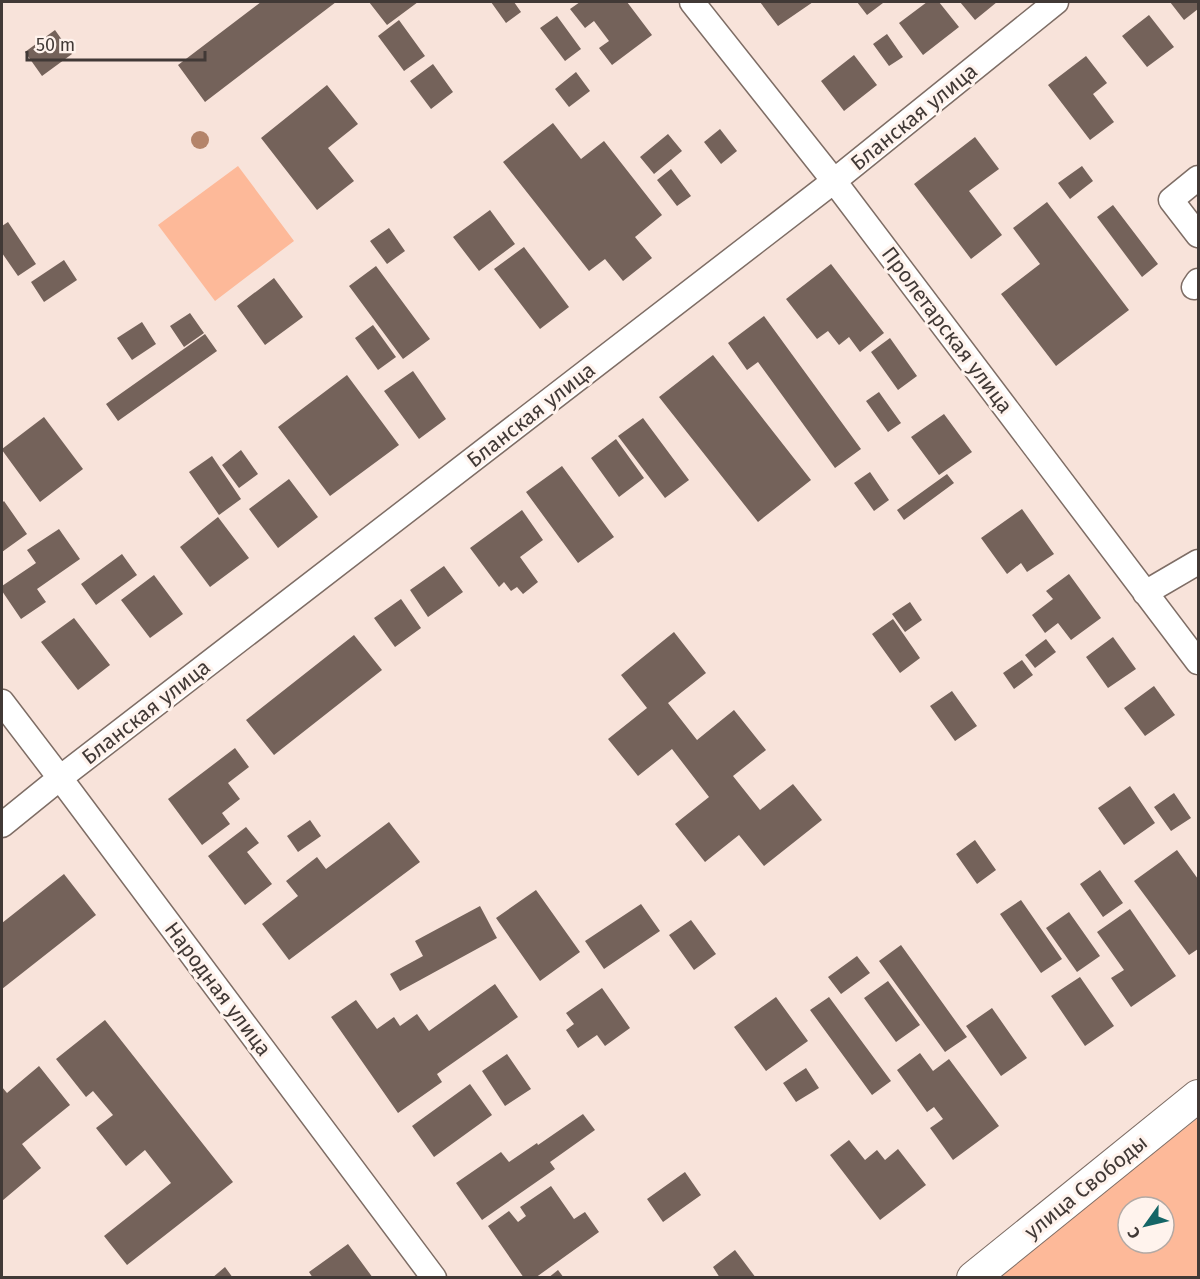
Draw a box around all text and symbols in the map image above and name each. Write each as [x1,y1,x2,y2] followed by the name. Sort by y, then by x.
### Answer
[27,24,206,62] scale bar
[36,34,75,56] text: 50 m
[845,58,983,176] street label: Бланская улица
[876,242,1018,418] street label: Пролетарская улица
[462,357,600,473] street label: Бланская улица
[77,654,215,770] street label: Бланская улица
[159,917,277,1061] street label: Народная улица
[1019,1130,1153,1244] street label: улица Свободы
[1116,1195,1176,1255] north arrow

